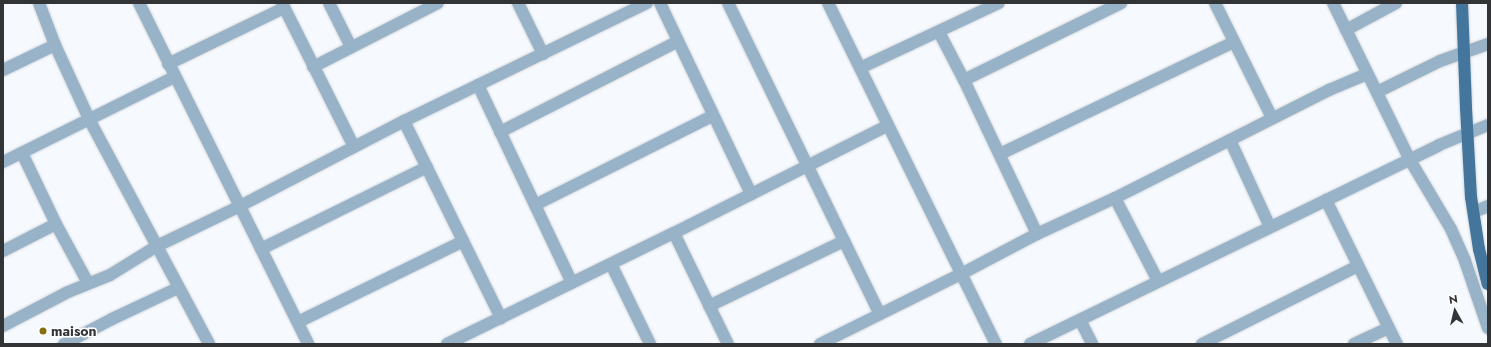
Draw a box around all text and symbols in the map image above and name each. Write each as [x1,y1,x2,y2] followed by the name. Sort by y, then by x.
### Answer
[1435,291,1475,331] north arrow
[1448,291,1459,308] text: N
[51,323,97,339] place label: maison
[38,326,48,336] marker: maison

